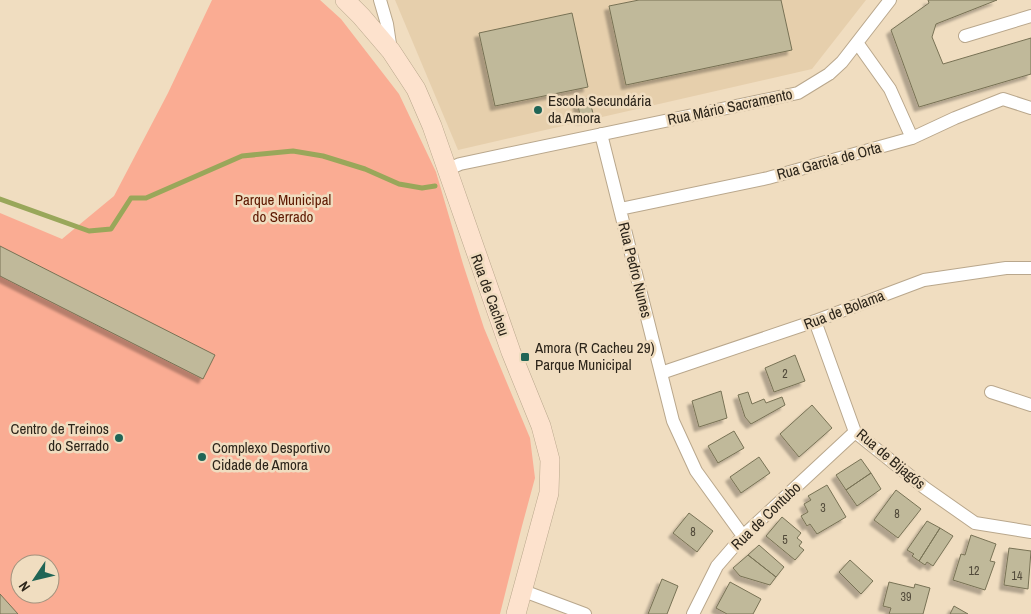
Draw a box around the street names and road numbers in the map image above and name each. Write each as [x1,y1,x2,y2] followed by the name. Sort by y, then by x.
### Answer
[666,83,794,130] street label: Rua Mário Sacramento
[774,136,884,185] street label: Rua Garcia de Orta
[613,220,658,320] street label: Rua Pedro Nunes
[466,251,515,339] street label: Rua de Cacheu
[800,284,887,335] street label: Rua de Bolama
[852,424,930,494] street label: Rua de Bijagós
[726,477,805,554] street label: Rua de Contubo

